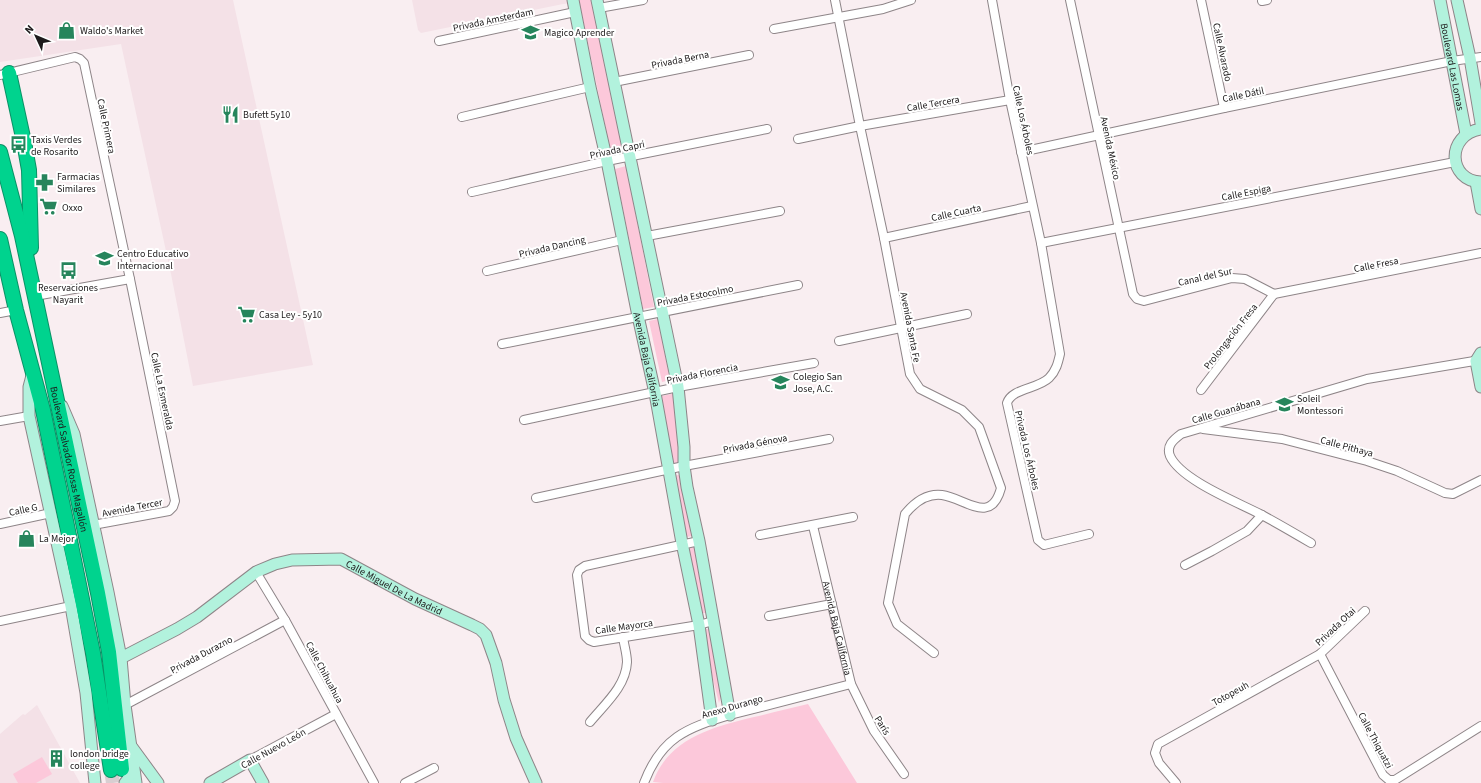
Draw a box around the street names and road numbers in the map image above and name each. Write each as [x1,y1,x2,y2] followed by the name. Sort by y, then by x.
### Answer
[452,5,535,35] street label: Privada Amsterdam
[1209,22,1235,83] street label: Calle Alvarado
[1437,22,1467,112] street label: Boulevard Las Lomas
[650,48,710,72] street label: Privada Berna
[1009,84,1037,156] street label: Calle Los Árboles
[1221,84,1266,106] street label: Calle Dátil
[906,92,961,116] street label: Calle Tercera
[93,97,119,155] street label: Calle Primera
[1096,115,1124,181] street label: Avenida México
[588,137,646,163] street label: Privada Capri
[1220,181,1272,205] street label: Calle Espiga
[930,201,982,225] street label: Calle Cuarta
[518,233,587,261] street label: Privada Dancing
[1353,254,1400,276] street label: Calle Fresa
[1177,264,1234,290] street label: Canal del Sur
[656,282,735,310] street label: Privada Estocolmo
[896,291,924,364] street label: Avenida Santa Fe
[1201,301,1261,372] street label: Prolongación Fresa
[629,311,663,408] street label: Avenida Baja California
[147,351,177,431] street label: Calle La Esmeralda
[665,360,739,388] street label: Privada Florencia
[46,385,91,533] street label: Boulevard Salvador Rosas Magallón
[1190,394,1262,427] street label: Calle Guanábana
[1011,409,1043,492] street label: Privada Los Árboles
[722,431,789,457] street label: Privada Génova
[1319,433,1375,461] street label: Calle Pithaya
[101,495,164,521] street label: Avenida Tercer
[8,500,39,520] street label: Calle G
[343,557,445,619] street label: Calle Miguel De La Madrid
[818,580,855,677] street label: Avenida Baja California
[1312,604,1359,649] street label: Privada Otai
[594,616,654,638] street label: Calle Mayorca
[168,633,235,677] street label: Privada Durazno
[302,639,346,706] street label: Calle Chihuahua
[1210,678,1251,710] street label: Totopeuh
[700,692,765,722] street label: Anexo Durango
[1354,710,1396,771] street label: Calle Thiquatzi
[871,713,893,738] street label: París
[238,725,309,773] street label: Calle Nuevo León

